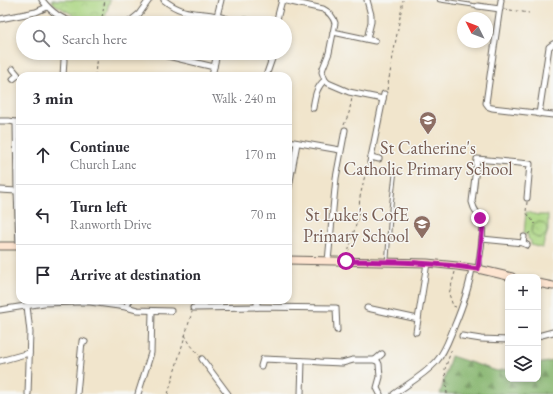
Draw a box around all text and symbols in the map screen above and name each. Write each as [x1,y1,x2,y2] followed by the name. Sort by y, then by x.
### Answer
[457,12,493,48] north arrow
[16,16,292,60] search box
[30,27,52,49] icon: search
[62,29,127,48] text: Search here
[32,87,73,109] text: 3 min
[212,90,276,107] text: Walk · 240 m
[418,110,438,135] school or university icon: St Catherine's Catholic Primary School
[343,136,513,180] place label: St Catherine's Catholic Primary School
[70,137,130,156] text: Continue
[32,144,54,166] icon: ahead
[245,146,276,163] text: 170 m
[70,156,136,173] text: Church Lane
[70,197,127,216] text: Turn left
[303,203,409,247] place label: St Luke's CofE Primary School
[32,204,54,226] icon: left
[251,206,276,223] text: 70 m
[471,209,489,227] route end
[412,214,432,239] school or university icon: St Luke's CofE Primary School
[70,216,152,233] text: Ranworth Drive
[337,252,355,270] route start
[32,264,54,286] icon: arrive
[70,265,201,284] text: Arrive at destination
[505,274,541,382] map controls
[505,274,541,310] button: +
[505,310,541,346] button: −
[505,346,541,382] button: layers

